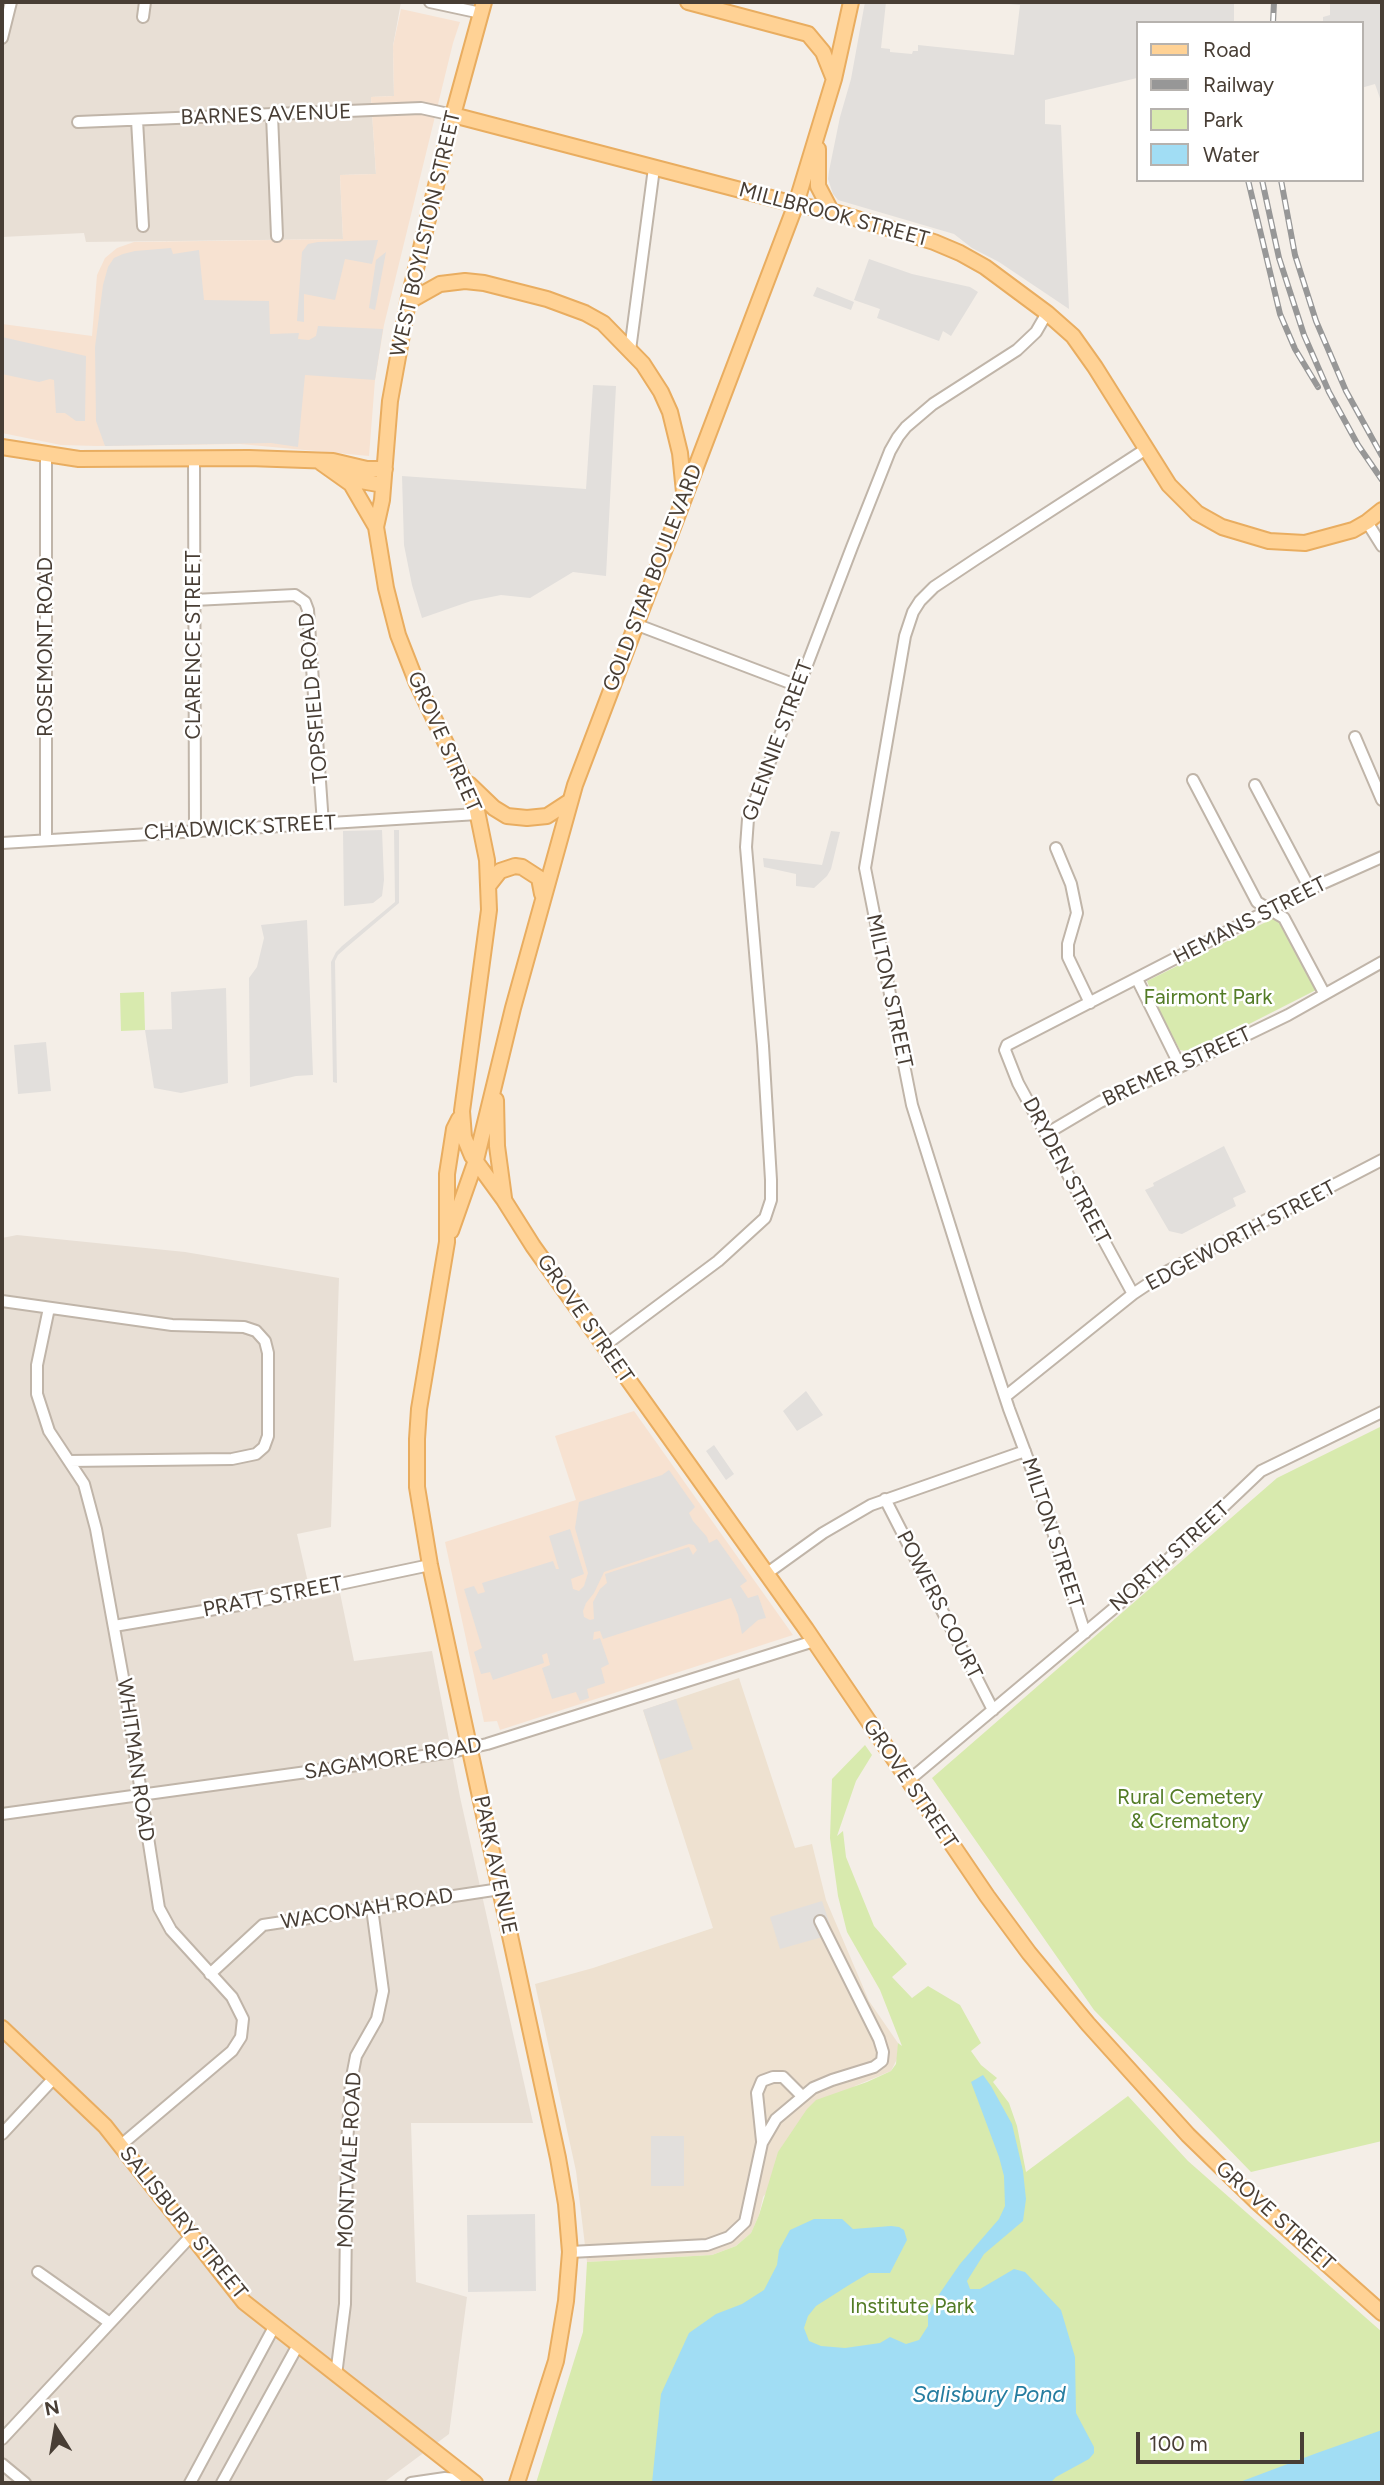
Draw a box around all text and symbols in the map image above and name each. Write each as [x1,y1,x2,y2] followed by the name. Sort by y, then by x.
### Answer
[1136,21,1363,182] legend
[1203,37,1251,62] text: Road
[1203,72,1274,97] text: Railway
[180,99,352,131] street label: BARNES AVENUE
[1203,107,1243,132] text: Park
[385,109,467,359] street label: WEST BOYLSTON STREET
[1203,142,1259,167] text: Water
[736,177,932,253] street label: MILLBROOK STREET
[598,461,708,695] street label: GOLD STAR BOULEVARD
[181,551,207,739] street label: CLARENCE STREET
[33,557,59,737] street label: ROSEMONT ROAD
[294,612,334,784] street label: TOPSFIELD ROAD
[737,657,819,825] street label: GLENNIE STREET
[402,668,486,816] street label: GROVE STREET
[143,810,337,846] street label: CHADWICK STREET
[1169,871,1331,971] street label: HEMANS STREET
[860,912,918,1070] street label: MILTON STREET
[1144,985,1272,1011] park label: Fairmont Park
[1099,1022,1255,1112] street label: BREMER STREET
[1017,1093,1115,1249] street label: DRYDEN STREET
[1142,1175,1340,1297] street label: EDGEWORTH STREET
[531,1250,639,1388] street label: GROVE STREET
[1016,1455,1088,1611] street label: MILTON STREET
[1105,1497,1235,1617] street label: NORTH STREET
[891,1527,987,1683] street label: POWERS COURT
[201,1571,345,1623] street label: PRATT STREET
[111,1677,159,1843] street label: WHITMAN ROAD
[857,1714,963,1854] street label: GROVE STREET
[302,1733,484,1785] street label: SAGAMORE ROAD
[1117,1785,1263,1835] park label: Rural Cemetery & Crematory
[468,1793,522,1937] street label: PARK AVENUE
[279,1883,455,1935] street label: WACONAH ROAD
[333,2071,367,2249] street label: MONTVALE ROAD
[114,2141,252,2305] street label: SALISBURY STREET
[1210,2156,1340,2276] street label: GROVE STREET
[850,2294,974,2320] park label: Institute Park
[912,2381,1066,2409] water label: Salisbury Pond
[21,2394,91,2464] north arrow
[42,2395,61,2421] text: N
[1139,2418,1307,2462] scale bar
[1149,2431,1208,2456] text: 100 m

